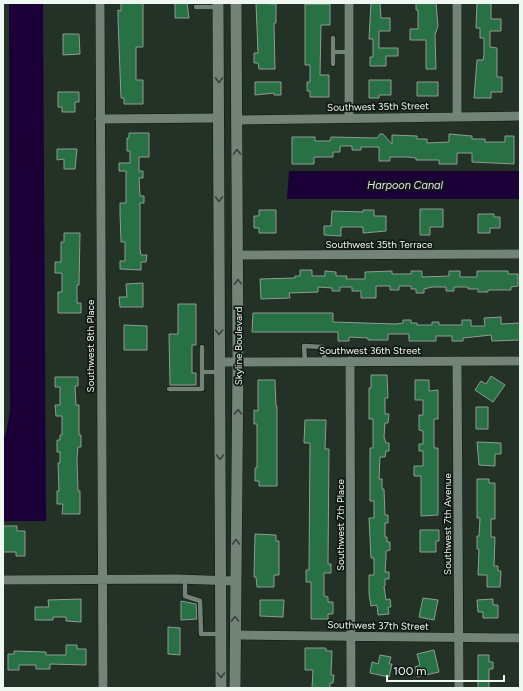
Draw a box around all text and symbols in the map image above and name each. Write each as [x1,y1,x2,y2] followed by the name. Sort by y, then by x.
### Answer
[214,77,223,83] one-way arrow
[327,99,429,114] street label: Southwest 35th Street
[232,149,241,155] one-way arrow
[367,179,444,192] water label: Harpoon Canal
[215,196,223,202] one-way arrow
[325,238,433,251] street label: Southwest 35th Terrace
[234,279,242,285] one-way arrow
[84,299,97,392] street label: Southwest 8th Place
[232,307,245,385] street label: Skyline Boulevard
[215,329,223,335] one-way arrow
[319,344,421,357] street label: Southwest 36th Street
[233,409,242,415] one-way arrow
[216,454,224,460] one-way arrow
[441,473,454,575] street label: Southwest 7th Avenue
[334,478,347,571] street label: Southwest 7th Place
[232,539,240,545] one-way arrow
[231,616,239,622] one-way arrow
[327,618,429,633] street label: Southwest 37th Street
[387,657,504,683] scale bar
[393,664,427,678] text: 100 m
[217,672,225,678] one-way arrow

